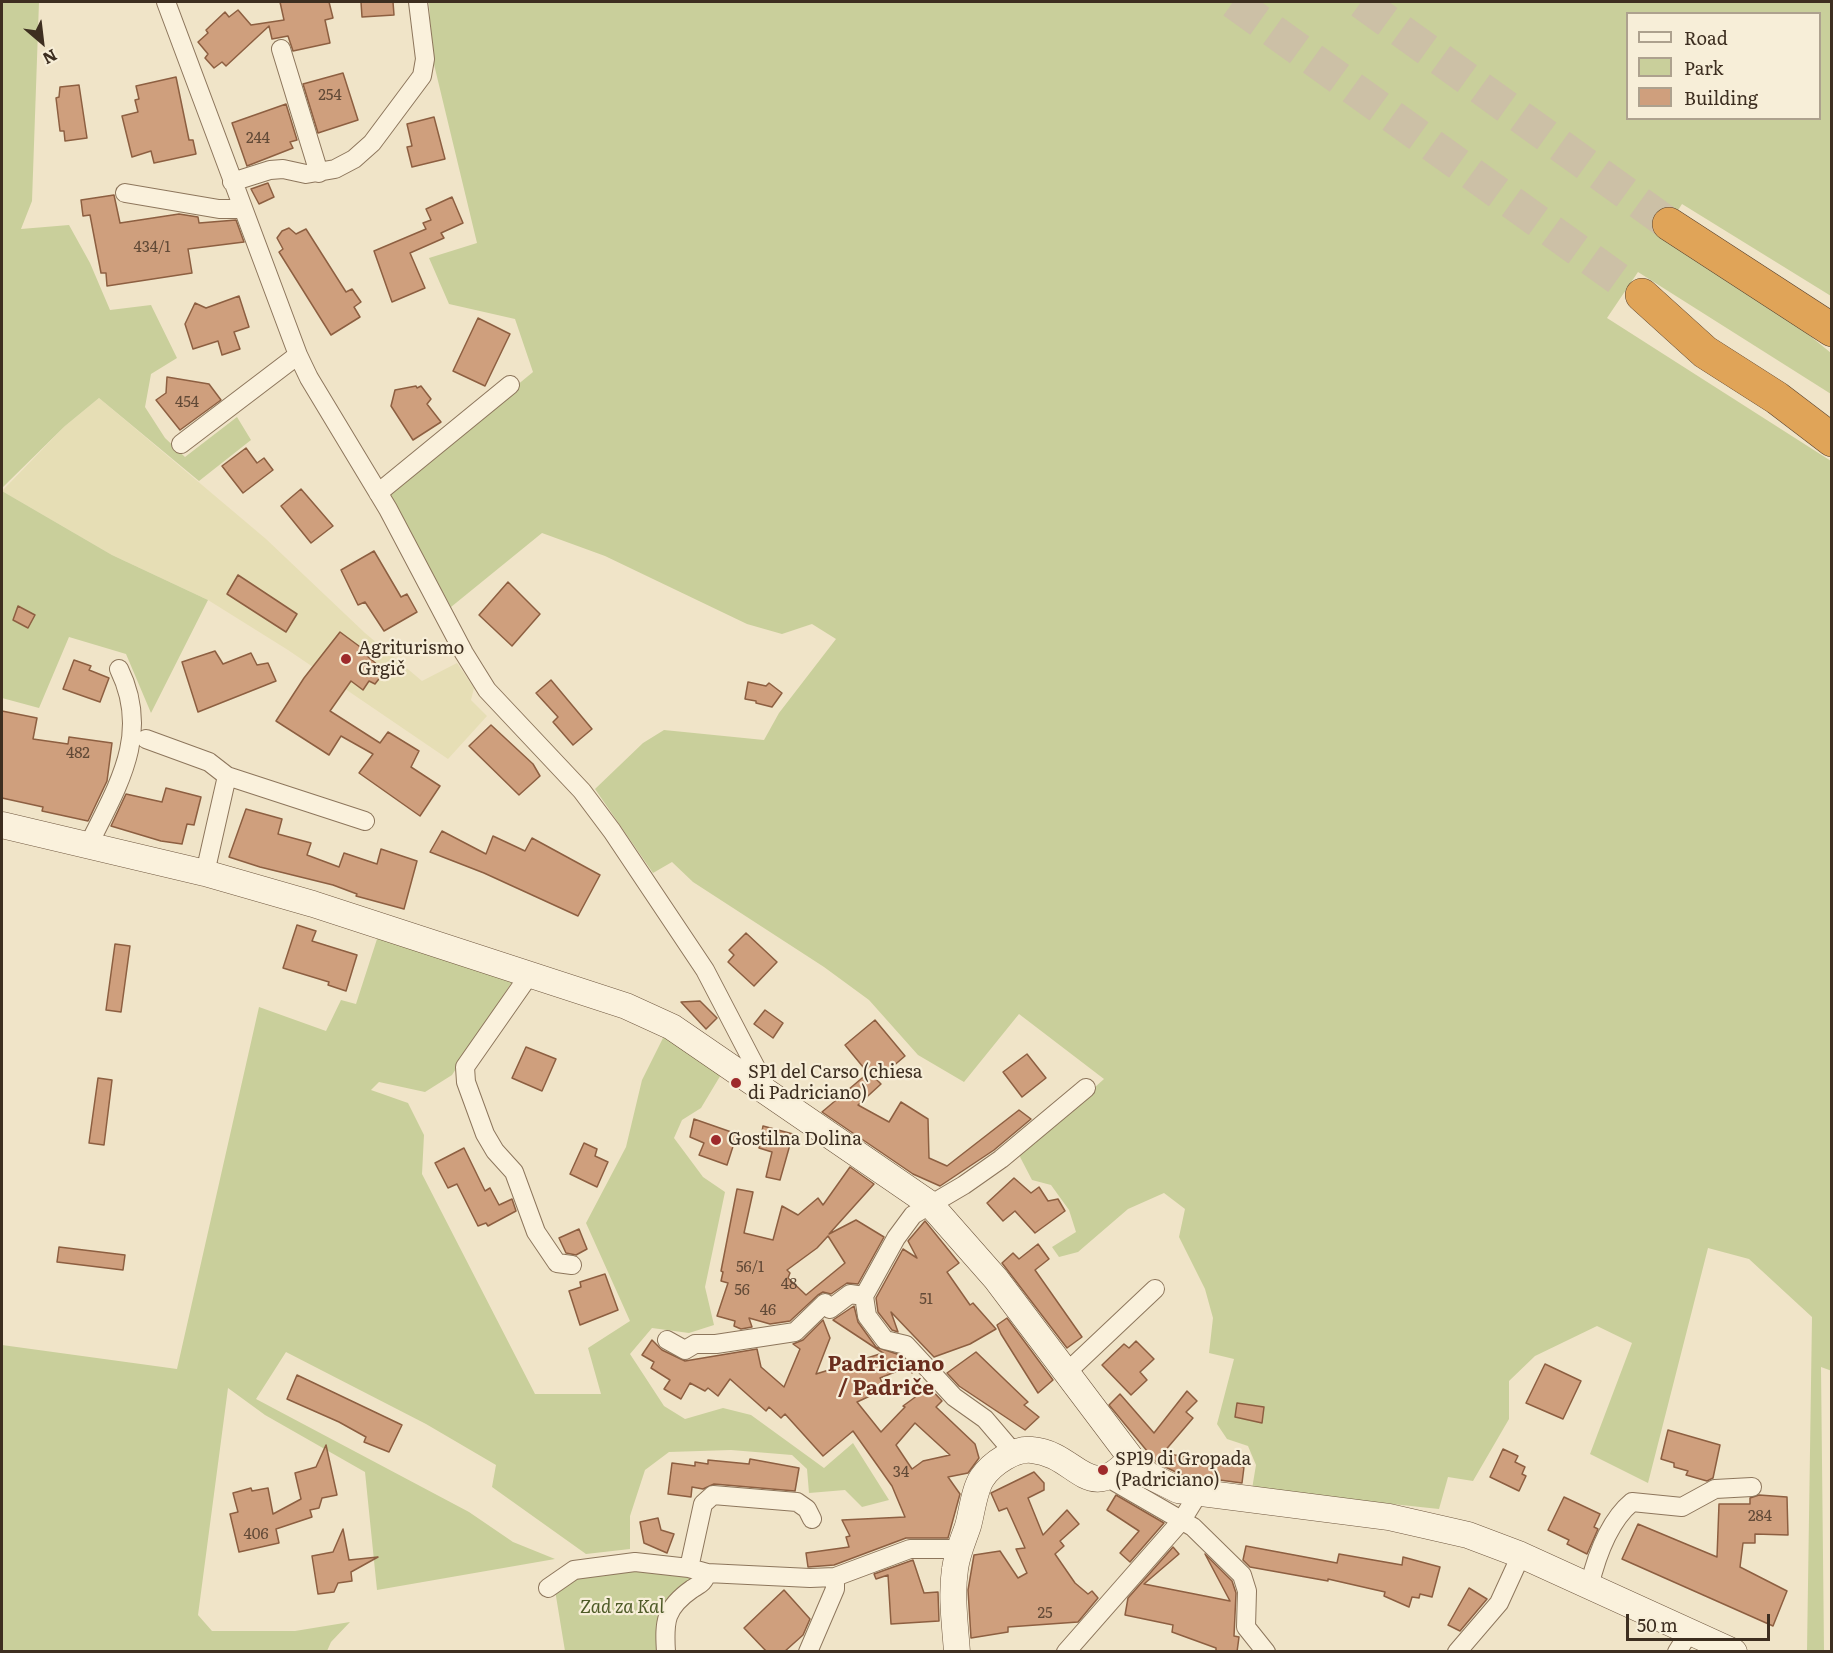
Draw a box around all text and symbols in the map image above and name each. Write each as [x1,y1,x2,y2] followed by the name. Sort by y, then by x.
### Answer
[12,12,72,72] north arrow
[1626,12,1821,120] legend
[1684,24,1728,51] text: Road
[39,44,62,72] text: N
[1684,54,1723,81] text: Park
[1684,84,1758,111] text: Building
[318,87,342,105] house number: 254
[246,130,270,148] house number: 244
[133,239,171,257] house number: 434/1
[175,394,199,412] house number: 454
[358,638,464,680] place label: Agriturismo Grgič
[339,652,353,666] marker: Agriturismo Grgič
[66,745,90,763] house number: 482
[748,1062,922,1104] place label: SP1 del Carso (chiesa di Padriciano)
[729,1076,743,1090] marker: SP1 del Carso (chiesa di Padriciano)
[728,1129,862,1151] place label: Gostilna Dolina
[709,1133,723,1147] marker: Gostilna Dolina
[736,1259,764,1277] house number: 56/1
[781,1276,797,1294] house number: 48
[734,1282,750,1300] house number: 56
[919,1291,933,1309] house number: 51
[760,1302,776,1320] house number: 46
[828,1352,944,1402] district label: Padriciano / Padriče
[1115,1449,1251,1492] place label: SP19 di Gropada (Padriciano)
[1096,1463,1110,1477] marker: SP19 di Gropada (Padriciano)
[893,1464,909,1482] house number: 34
[1748,1508,1772,1526] house number: 284
[244,1526,268,1544] house number: 406
[580,1597,664,1619] park label: Zad za Kal
[1629,1602,1773,1640] scale bar
[1037,1605,1053,1623] house number: 25
[1637,1611,1678,1638] text: 50 m

